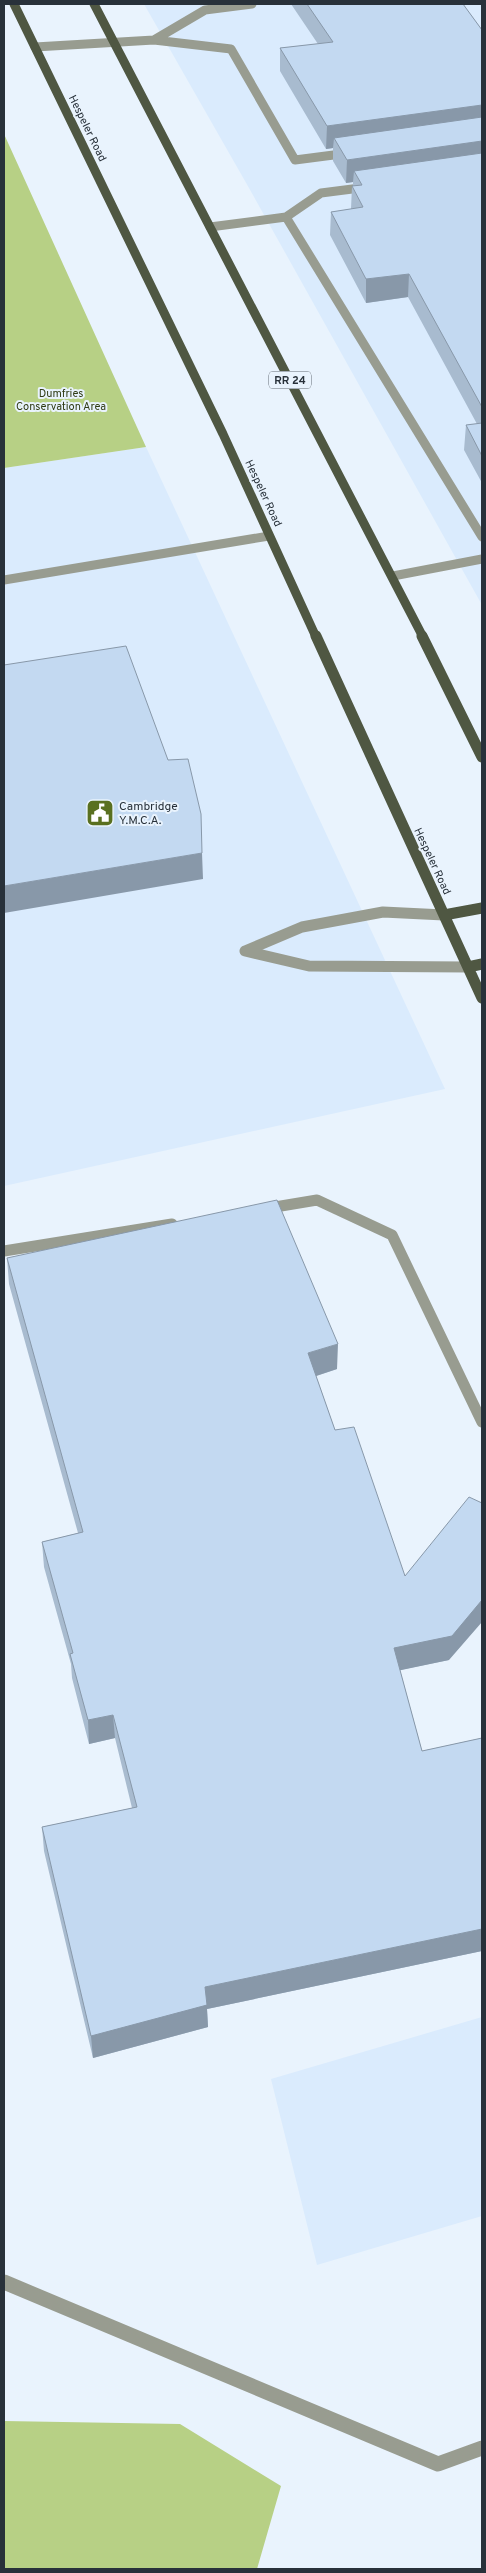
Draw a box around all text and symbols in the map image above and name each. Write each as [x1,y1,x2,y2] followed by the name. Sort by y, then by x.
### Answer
[65,93,109,164] street label: Hespeler Road
[269,372,311,388] road number: RR 24
[16,387,106,414] park label: Dumfries Conservation Area
[241,458,285,529] street label: Hespeler Road
[85,798,115,828] public building icon: Cambridge Y.M.C.A.
[119,799,178,829] place label: Cambridge Y.M.C.A.
[410,826,454,897] street label: Hespeler Road

